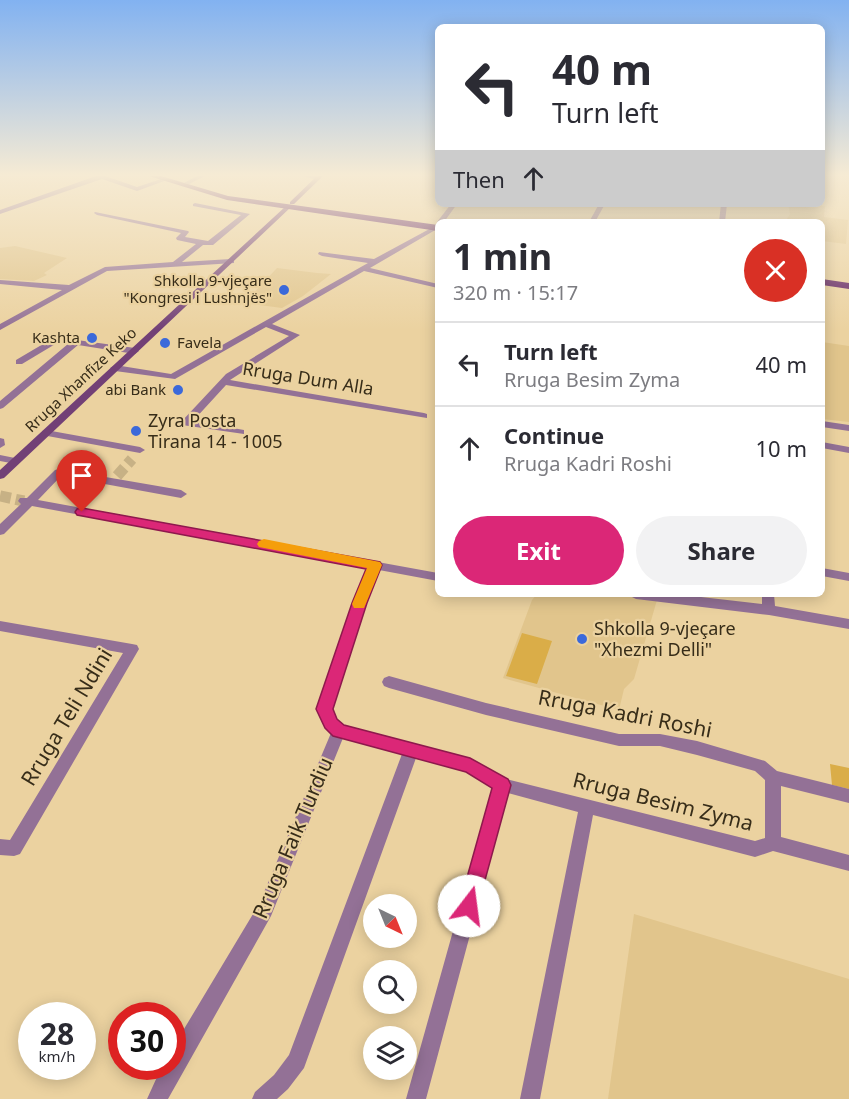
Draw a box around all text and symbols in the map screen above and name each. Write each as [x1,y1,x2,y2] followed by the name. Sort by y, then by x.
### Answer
[552,40,652,97] text: 40 m
[453,48,531,126] icon: left
[552,94,658,131] text: Turn left
[517,162,550,195] icon: ahead
[453,164,505,194] text: Then
[453,232,552,281] text: 1 min
[744,239,807,302] button: close
[123,270,272,307] place label: Shkolla 9-vjeçare "Kongresi i Lushnjës"
[453,279,578,306] text: 320 m · 15:17
[277,283,291,297] marker: Shkolla 9-vjeçare "Kongresi i Lushnjës"
[20,322,140,436] street label: Rruga Xhanfize Keko
[32,327,80,347] place label: Kashta
[85,331,99,345] marker: Kashta
[177,332,222,352] place label: Favela
[158,336,172,350] marker: Favela
[504,336,598,366] text: Turn left
[453,348,486,381] icon: left
[756,349,807,379] text: 40 m
[241,356,375,400] street label: Rruga Dum Alla
[504,366,680,393] text: Rruga Besim Zyma
[105,379,166,399] place label: abi Bank
[171,383,185,397] marker: abi Bank
[148,408,283,453] place label: Zyra Posta Tirana 14 - 1005
[504,420,604,450] text: Continue
[129,424,143,438] marker: Zyra Posta Tirana 14 - 1005
[453,432,486,465] icon: ahead
[756,433,807,463] text: 10 m
[56,450,107,512] pin
[504,450,672,477] text: Rruga Kadri Roshi
[65,459,98,492] icon: arrive
[453,516,624,585] button: Exit
[636,516,807,585] button: Share
[594,616,736,661] place label: Shkolla 9-vjeçare "Xhezmi Delli"
[575,632,589,646] marker: Shkolla 9-vjeçare "Xhezmi Delli"
[14,642,118,791] street label: Rruga Teli Ndini
[536,682,714,744] street label: Rruga Kadri Roshi
[245,753,339,923] street label: Rruga Faik Turdiu
[570,765,756,837] street label: Rruga Besim Zyma
[437,874,501,938] position arrow
[363,894,417,948] north arrow
[363,894,417,1080] map controls
[363,960,417,1014] button: search
[108,1002,186,1080] speed limit sign: 30
[40,1013,74,1054] text: 28
[363,1026,417,1080] button: layers
[39,1046,75,1066] text: km/h

